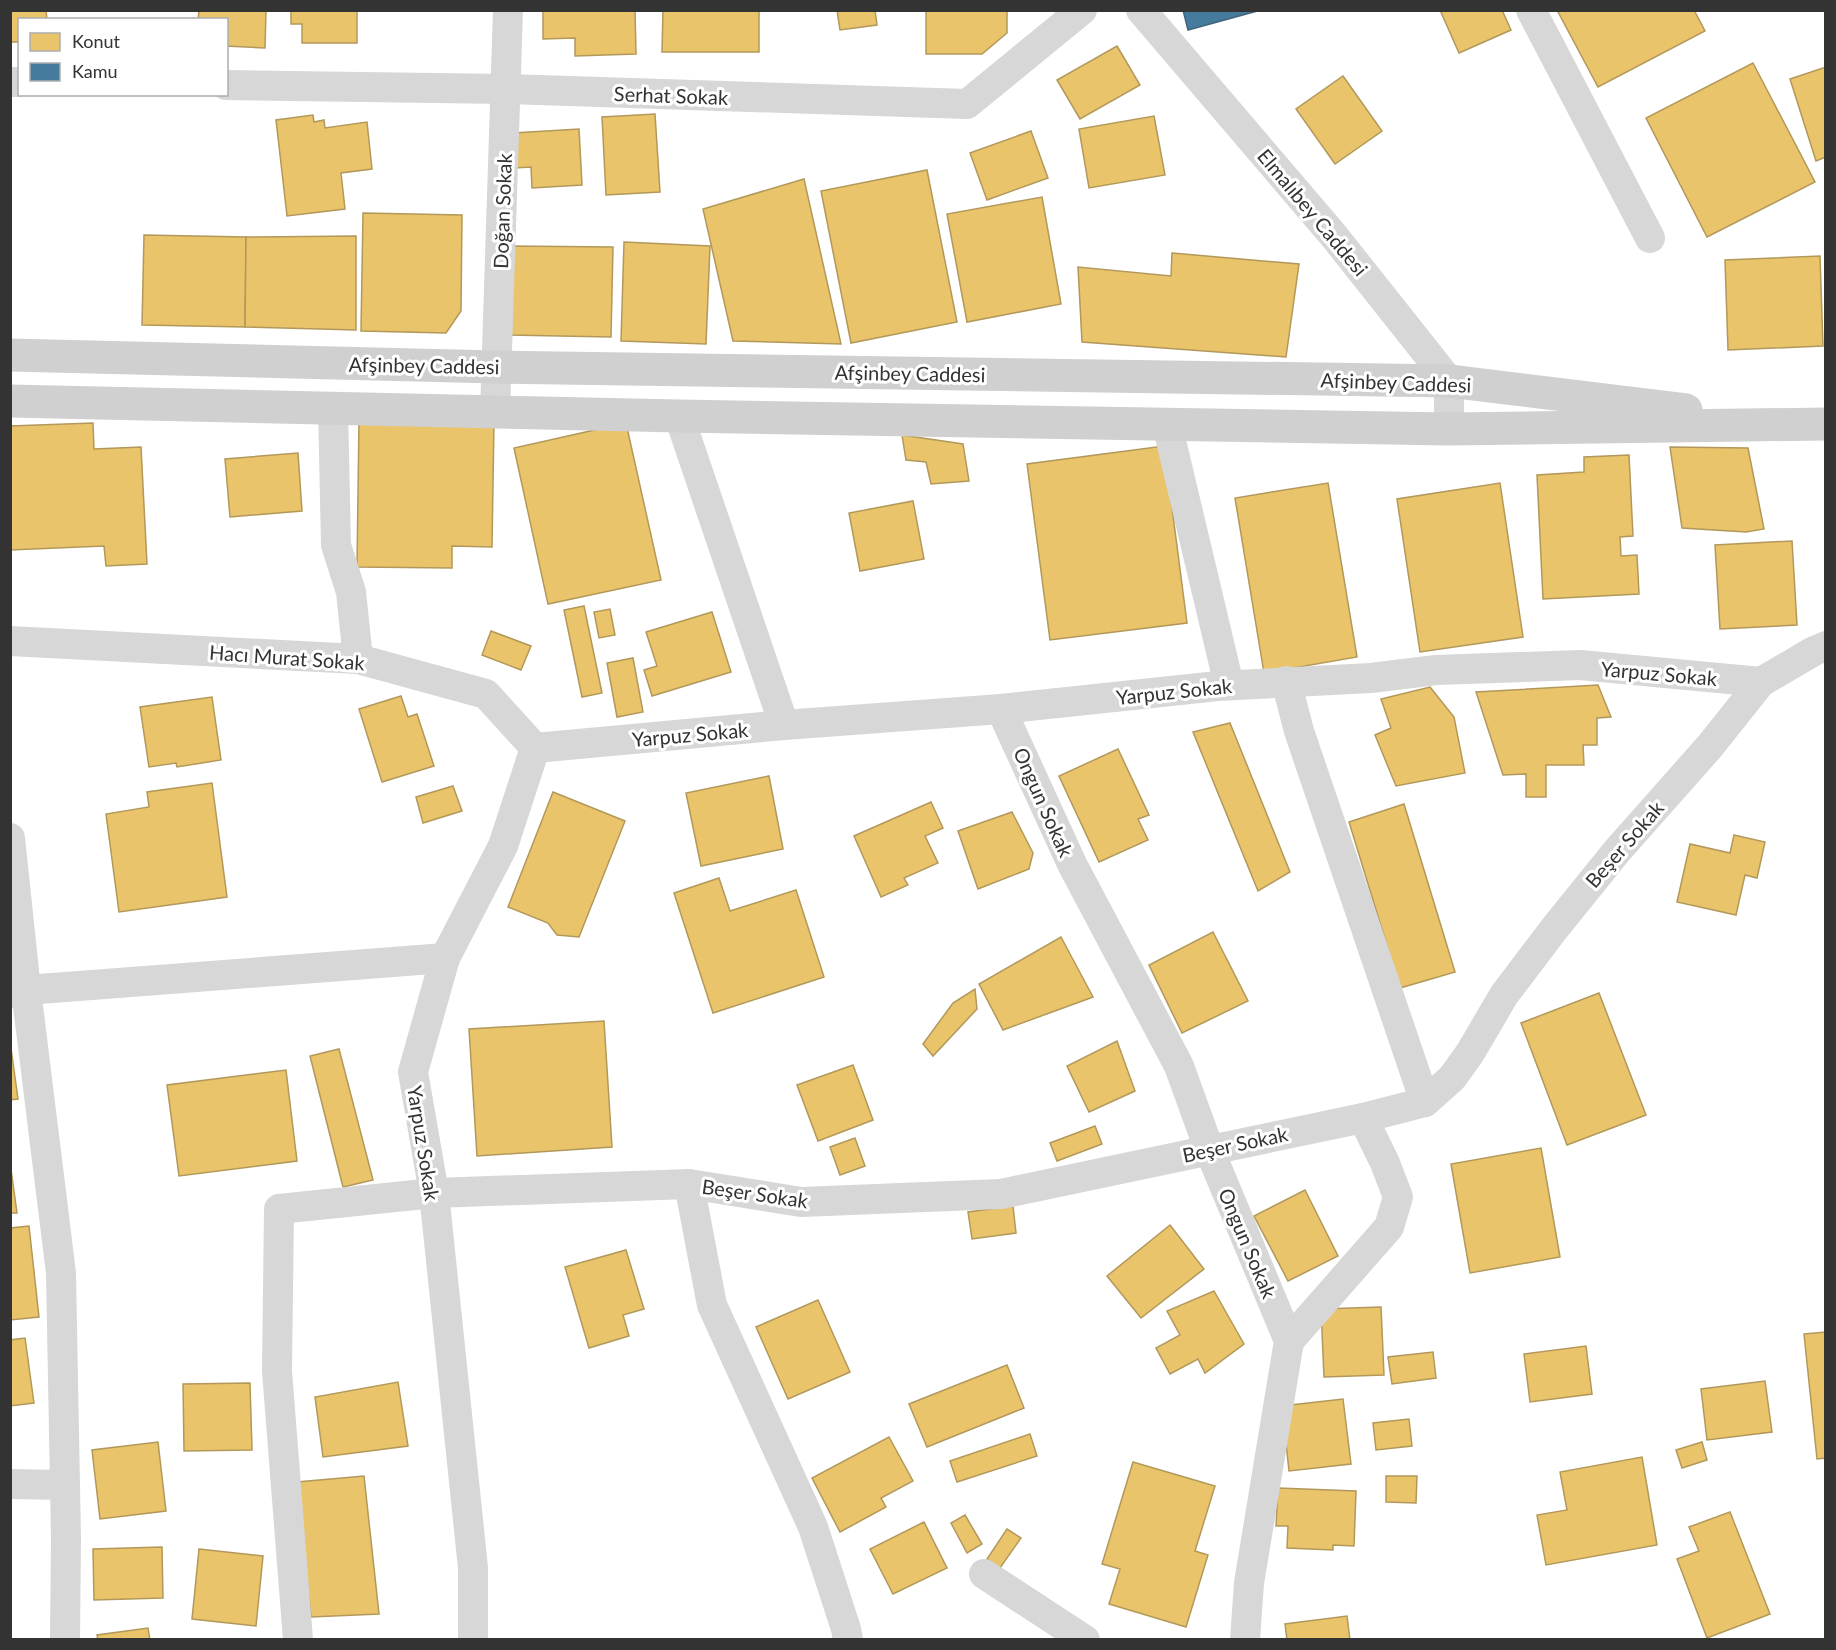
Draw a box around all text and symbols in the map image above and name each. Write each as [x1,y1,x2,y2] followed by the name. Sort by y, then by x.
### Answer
[18,18,228,96] legend
[72,30,121,52] text: Konut
[72,60,118,82] text: Kamu
[613,81,729,109] street label: Serhat Sokak
[1253,144,1373,280] street label: Elmalıbey Caddesi
[488,152,516,269] street label: Doğan Sokak
[348,352,500,378] street label: Afşinbey Caddesi
[834,360,986,386] street label: Afşinbey Caddesi
[1320,367,1472,397] street label: Afşinbey Caddesi
[209,640,366,674] street label: Hacı Murat Sokak
[1600,656,1719,690] street label: Yarpuz Sokak
[1115,673,1234,709] street label: Yarpuz Sokak
[631,717,750,751] street label: Yarpuz Sokak
[1009,744,1079,861] street label: Ongun Sokak
[1580,795,1669,892] street label: Beşer Sokak
[403,1084,445,1203] street label: Yarpuz Sokak
[1180,1121,1291,1167] street label: Beşer Sokak
[700,1174,810,1212] street label: Beşer Sokak
[1214,1184,1282,1302] street label: Ongun Sokak

